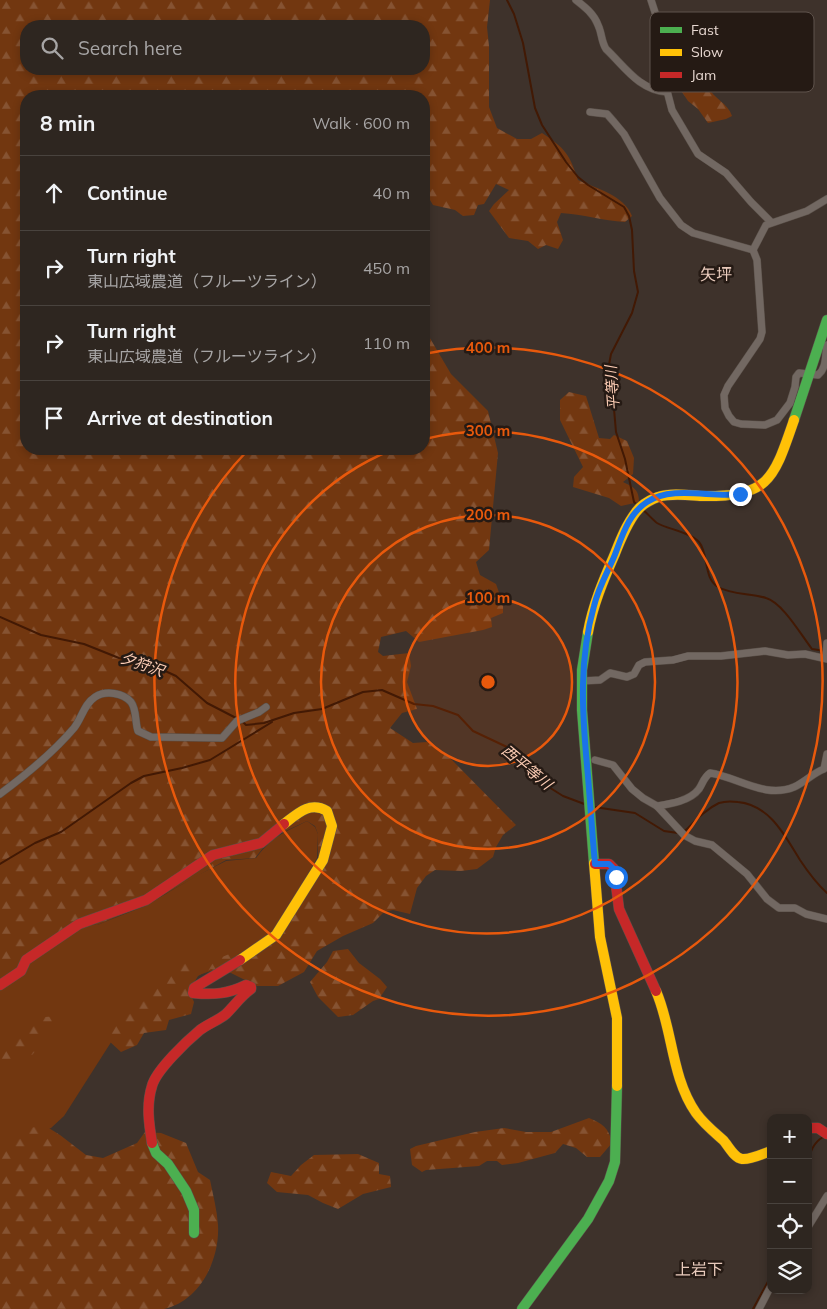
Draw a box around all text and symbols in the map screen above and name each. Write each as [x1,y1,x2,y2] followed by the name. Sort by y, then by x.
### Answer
[650,12,814,92] legend
[20,20,430,75] search box
[691,21,719,39] text: Fast
[38,34,66,62] icon: search
[78,36,182,60] text: Search here
[691,43,723,61] text: Slow
[691,66,716,84] text: Jam
[40,110,95,136] text: 8 min
[312,113,410,133] text: Walk · 600 m
[40,179,68,207] icon: ahead
[87,181,167,205] text: Continue
[373,183,410,203] text: 40 m
[87,244,176,268] text: Turn right
[40,254,68,282] icon: right
[363,258,410,278] text: 450 m
[700,264,732,284] district label: 矢坪
[87,271,327,291] text: 東山広域農道（フルーツライン）
[87,319,176,343] text: Turn right
[40,329,68,357] icon: right
[363,333,410,353] text: 110 m
[466,338,510,357] text: 400 m
[87,346,327,366] text: 東山広域農道（フルーツライン）
[601,363,623,411] water label: 平等川
[40,404,68,432] icon: arrive
[87,406,273,430] text: Arrive at destination
[466,421,510,440] text: 300 m
[729,483,752,506] route end
[466,505,510,524] text: 200 m
[466,588,510,607] text: 100 m
[118,648,168,681] water label: 夕狩沢
[479,673,497,691] centre of rings
[498,740,558,795] water label: 西平等川
[605,866,628,889] route start
[767,1114,812,1294] map controls
[767,1114,812,1159] button: +
[767,1159,812,1204] button: −
[767,1204,812,1249] button: locate
[767,1249,812,1294] button: layers
[675,1259,723,1279] district label: 上岩下

